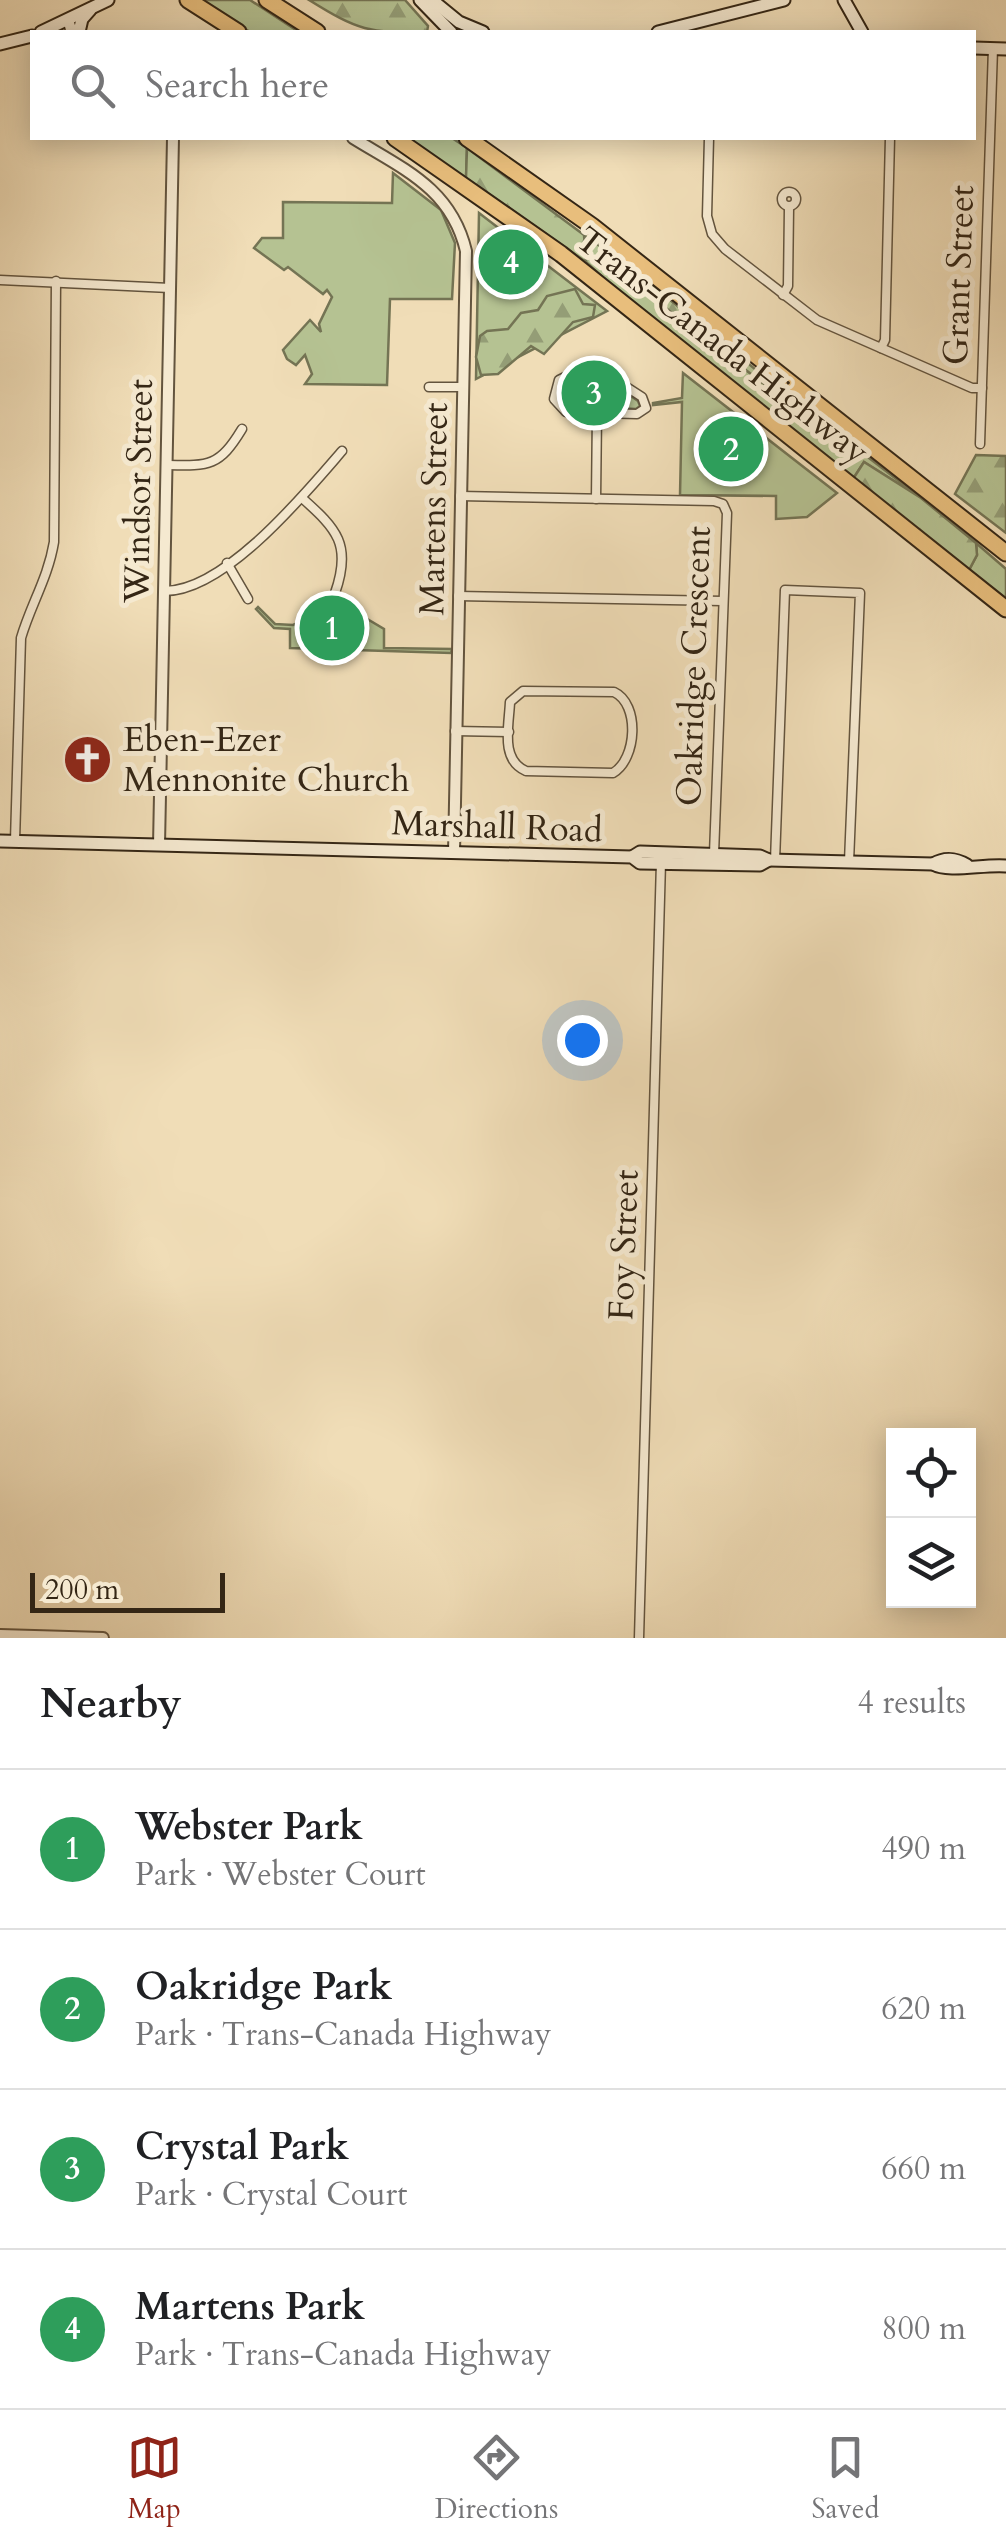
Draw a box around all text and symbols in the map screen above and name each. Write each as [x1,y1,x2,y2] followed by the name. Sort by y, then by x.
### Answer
[30,30,976,140] search box
[65,58,120,113] icon: search
[145,59,329,111] text: Search here
[932,184,986,366] street label: Grant Street
[566,216,880,476] street label: Trans-Canada Highway
[478,224,544,300] pin: 4
[562,356,626,430] pin: 3
[113,379,165,604] street label: Windsor Street
[408,402,460,616] street label: Martens Street
[698,412,764,486] pin: 2
[665,525,723,807] street label: Oakridge Crescent
[300,590,364,666] pin: 1
[123,716,410,804] place label: Eben-Ezer Mennonite Church
[62,733,114,785] church icon: Eben-Ezer Mennonite Church
[391,799,604,855] street label: Marshall Road
[557,1015,608,1066] your location
[597,1169,651,1321] street label: Foy Street
[886,1428,976,1608] map controls
[886,1428,976,1518] button: locate
[886,1518,976,1608] button: layers
[30,1568,225,1612] scale bar
[45,1571,119,1609] text: 200 m
[40,1675,182,1732] text: Nearby
[858,1681,966,1725] text: 4 results
[135,1801,363,1853] text: Webster Park
[64,1827,81,1871] text: 1
[881,1827,966,1871] text: 490 m
[135,1853,426,1897] text: Park · Webster Court
[135,1961,392,2013] text: Oakridge Park
[64,1987,81,2031] text: 2
[881,1987,966,2031] text: 620 m
[135,2013,551,2057] text: Park · Trans-Canada Highway
[135,2121,349,2173] text: Crystal Park
[64,2147,81,2191] text: 3
[881,2147,966,2191] text: 660 m
[135,2173,407,2217] text: Park · Crystal Court
[135,2281,365,2333] text: Martens Park
[64,2307,81,2351] text: 4
[881,2307,966,2351] text: 800 m
[135,2333,551,2377] text: Park · Trans-Canada Highway
[127,2430,182,2528] tab: Map
[435,2430,558,2528] tab: Directions
[811,2430,879,2528] tab: Saved

